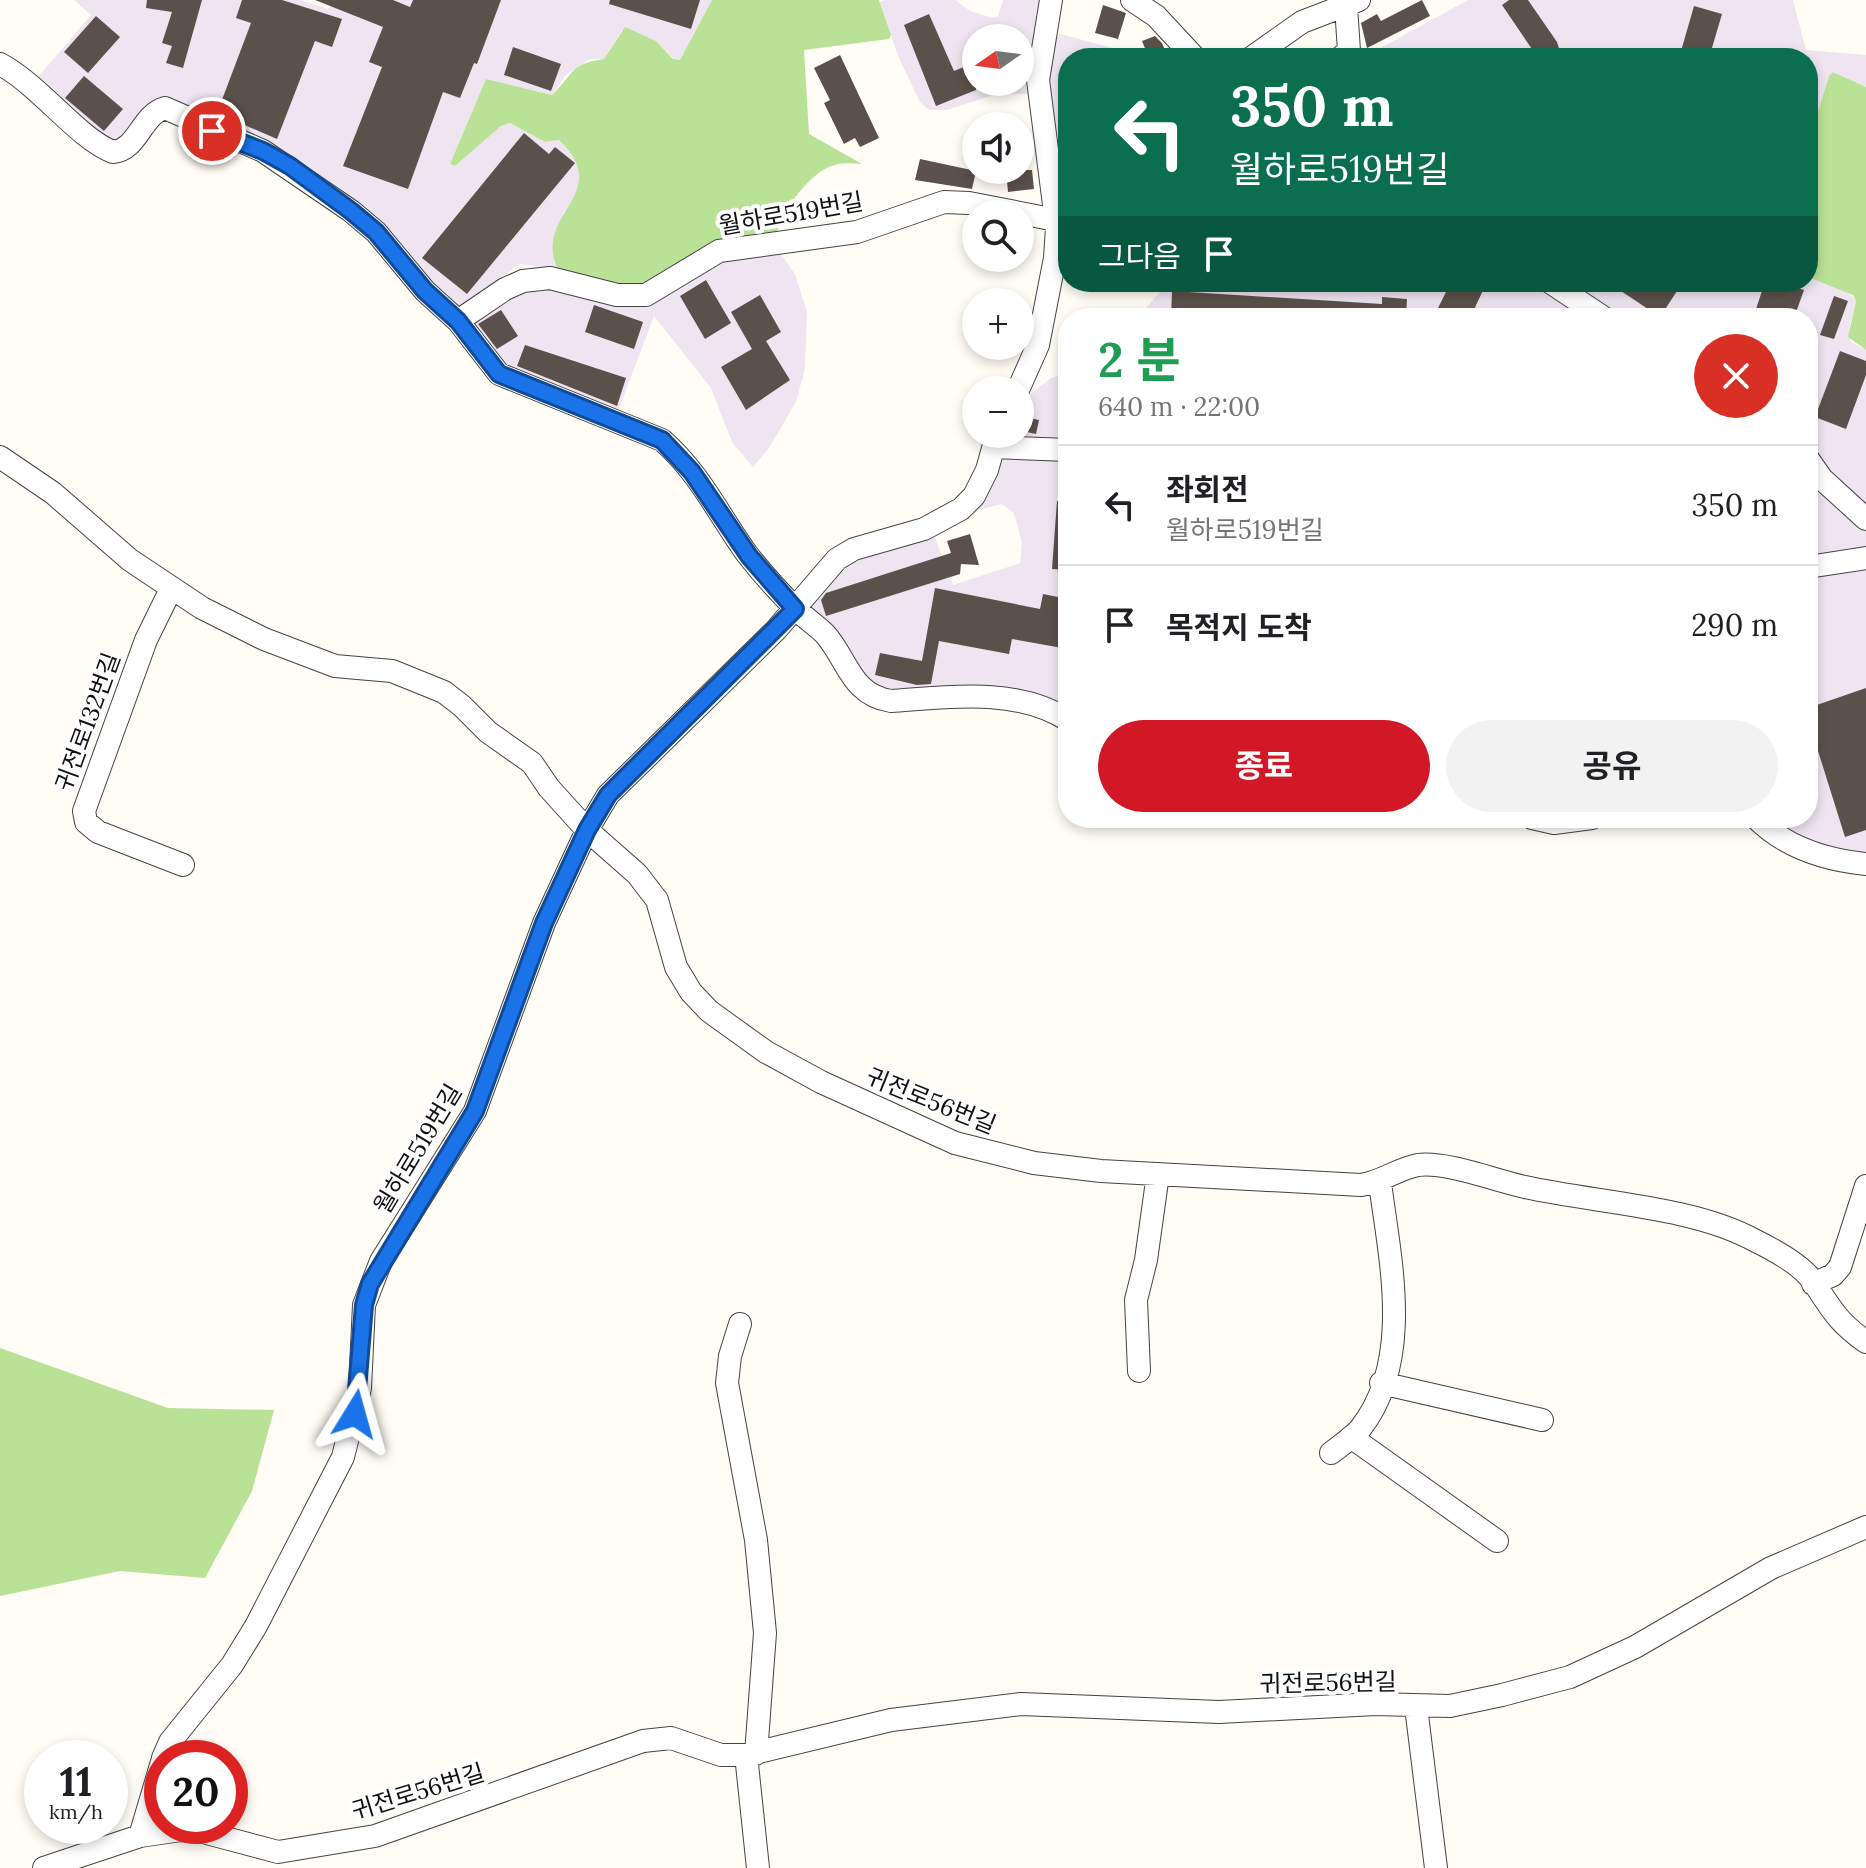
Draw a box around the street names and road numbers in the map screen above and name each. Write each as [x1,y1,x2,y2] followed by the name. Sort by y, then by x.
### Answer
[716,186,866,241] street label: 월하로519번길
[48,648,127,795] street label: 귀전로132번길
[862,1060,1001,1141] street label: 귀전로56번길
[367,1078,468,1219] street label: 월하로519번길
[1259,1666,1397,1699] street label: 귀전로56번길
[348,1757,488,1826] street label: 귀전로56번길

